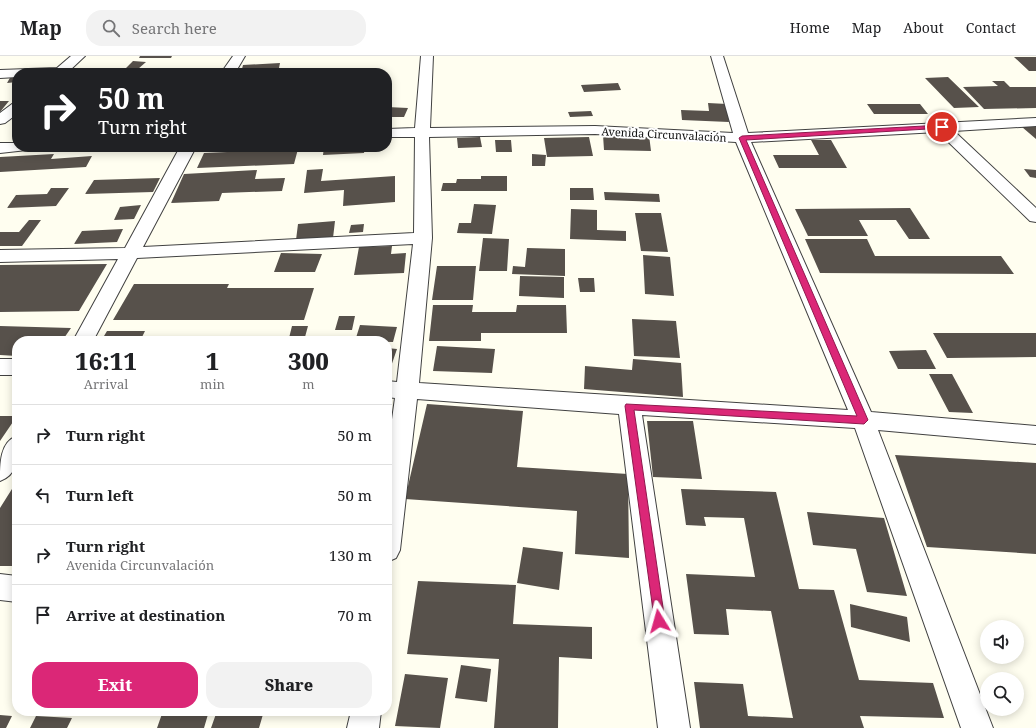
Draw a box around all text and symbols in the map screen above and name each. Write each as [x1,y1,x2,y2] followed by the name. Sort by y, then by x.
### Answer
[86,10,366,46] search box
[20,15,62,41] text: Map
[100,17,122,39] icon: search
[132,18,217,38] text: Search here
[790,18,830,37] text: Home
[852,18,881,37] text: Map
[903,18,944,37] text: About
[966,18,1016,37] text: Contact
[98,79,165,117] text: 50 m
[32,84,84,136] icon: right
[925,110,959,144] pin
[98,115,187,139] text: Turn right
[931,116,953,138] icon: arrive
[601,123,727,145] street label: Avenida Circunvalación
[75,344,137,377] text: 16:11
[206,344,219,377] text: 1
[288,344,329,377] text: 300
[84,375,128,393] text: Arrival
[200,375,225,393] text: min
[302,375,315,393] text: m
[32,424,54,446] icon: right
[66,425,145,445] text: Turn right
[337,425,372,445] text: 50 m
[32,484,54,506] icon: left
[66,485,134,505] text: Turn left
[337,485,372,505] text: 50 m
[66,536,145,556] text: Turn right
[32,544,54,566] icon: right
[329,545,372,565] text: 130 m
[66,556,214,574] text: Avenida Circunvalación
[638,600,680,642] position arrow
[32,604,54,626] icon: arrive
[66,605,225,625] text: Arrive at destination
[337,605,372,625] text: 70 m
[980,620,1024,716] map controls
[980,620,1024,664] button: sound
[32,662,198,708] button: Exit
[206,662,372,708] button: Share
[980,672,1024,716] button: search

